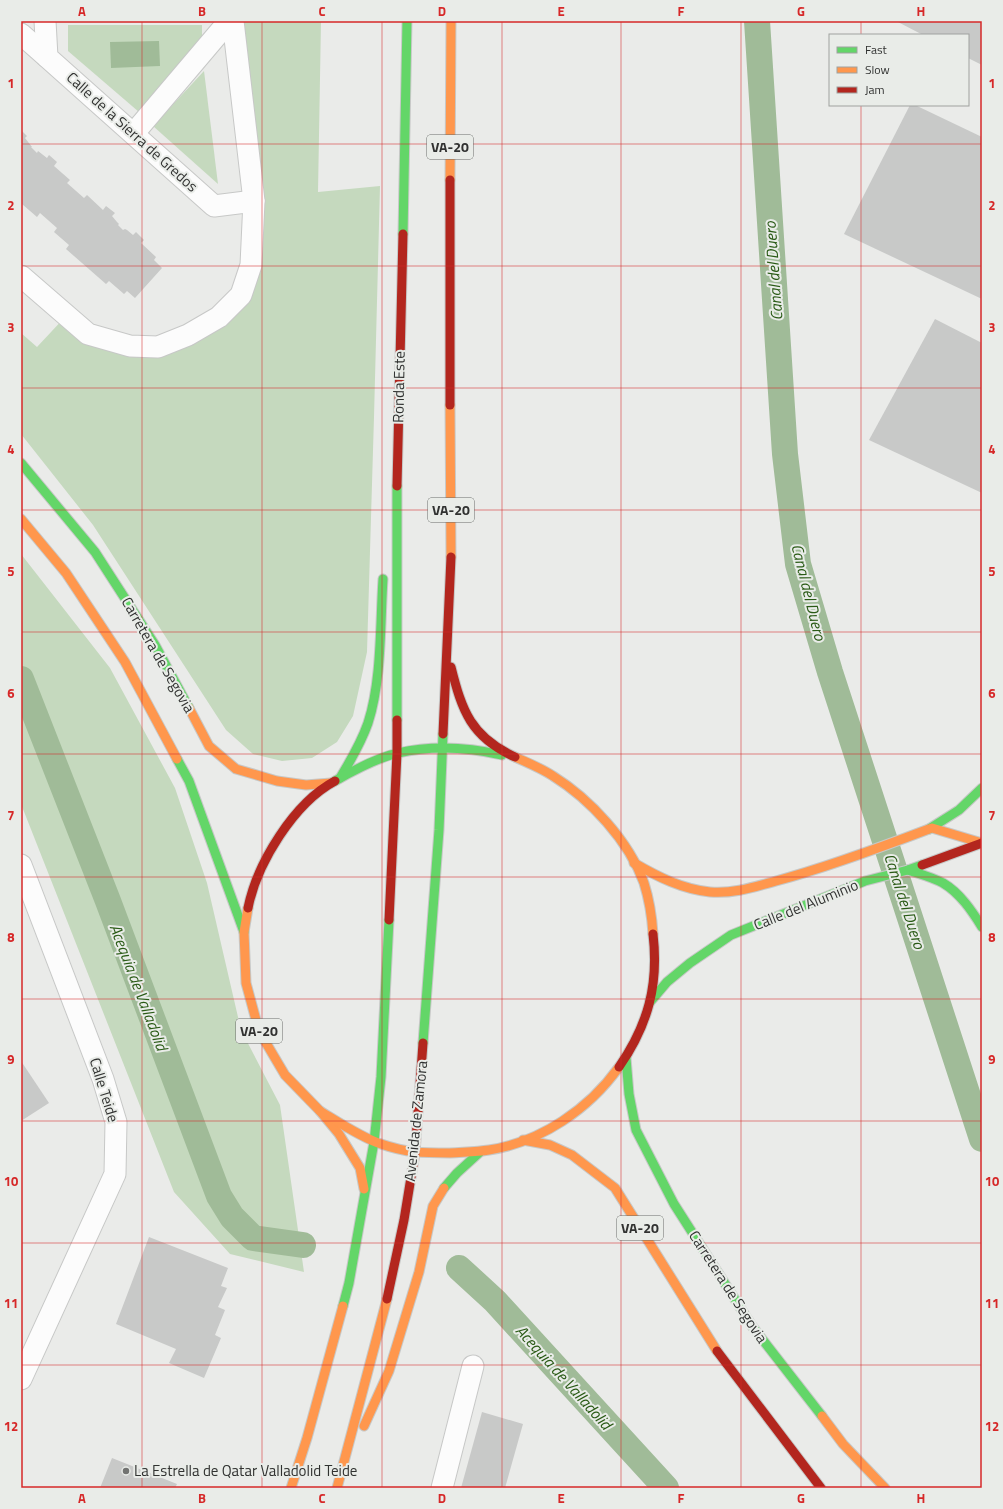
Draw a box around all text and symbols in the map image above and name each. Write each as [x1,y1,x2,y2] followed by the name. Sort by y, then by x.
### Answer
[78,1,86,21] text: A
[198,1,206,21] text: B
[318,1,326,21] text: C
[438,1,446,21] text: D
[557,1,565,21] text: E
[678,1,685,21] text: F
[797,1,805,21] text: G
[917,1,925,21] text: H
[829,34,969,106] legend
[865,40,888,59] text: Fast
[865,60,890,79] text: Slow
[61,66,203,197] street label: Calle de la Sierra de Gredos
[7,73,15,93] text: 1
[988,73,996,93] text: 1
[865,80,885,99] text: Jam
[427,135,473,159] road number: VA-20
[7,195,15,215] text: 2
[988,195,996,215] text: 2
[757,220,788,321] water label: Canal del Duero
[7,317,15,337] text: 3
[988,317,996,337] text: 3
[386,351,411,423] street label: Ronda Este
[7,439,15,459] text: 4
[988,439,996,459] text: 4
[428,498,474,522] road number: VA-20
[785,541,833,644] water label: Canal del Duero
[7,561,15,581] text: 5
[988,561,996,581] text: 5
[116,593,201,717] street label: Carretera de Segovia
[7,683,15,703] text: 6
[988,683,996,703] text: 6
[7,805,15,825] text: 7
[988,805,996,825] text: 7
[878,850,932,953] water label: Canal del Duero
[750,873,862,936] street label: Calle del Aluminio
[104,920,175,1056] water label: Acequia de Valladolid
[7,927,15,947] text: 8
[988,927,996,947] text: 8
[236,1019,282,1043] road number: VA-20
[7,1049,15,1069] text: 9
[988,1049,996,1069] text: 9
[84,1055,125,1125] street label: Calle Teide
[398,1059,433,1182] street label: Avenida de Zamora
[4,1171,18,1191] text: 10
[985,1171,999,1191] text: 10
[617,1216,663,1240] road number: VA-20
[683,1226,774,1348] street label: Carretera de Segovia
[4,1293,18,1313] text: 11
[985,1293,999,1313] text: 11
[510,1319,619,1436] water label: Acequia de Valladolid
[4,1416,18,1436] text: 12
[985,1416,999,1436] text: 12
[134,1459,357,1482] place label: La Estrella de Qatar Valladolid Teide
[121,1466,131,1476] marker: La Estrella de Qatar Valladolid Teide
[78,1488,86,1508] text: A
[198,1488,206,1508] text: B
[318,1488,326,1508] text: C
[438,1488,446,1508] text: D
[557,1488,565,1508] text: E
[678,1488,685,1508] text: F
[797,1488,805,1508] text: G
[917,1488,925,1508] text: H

